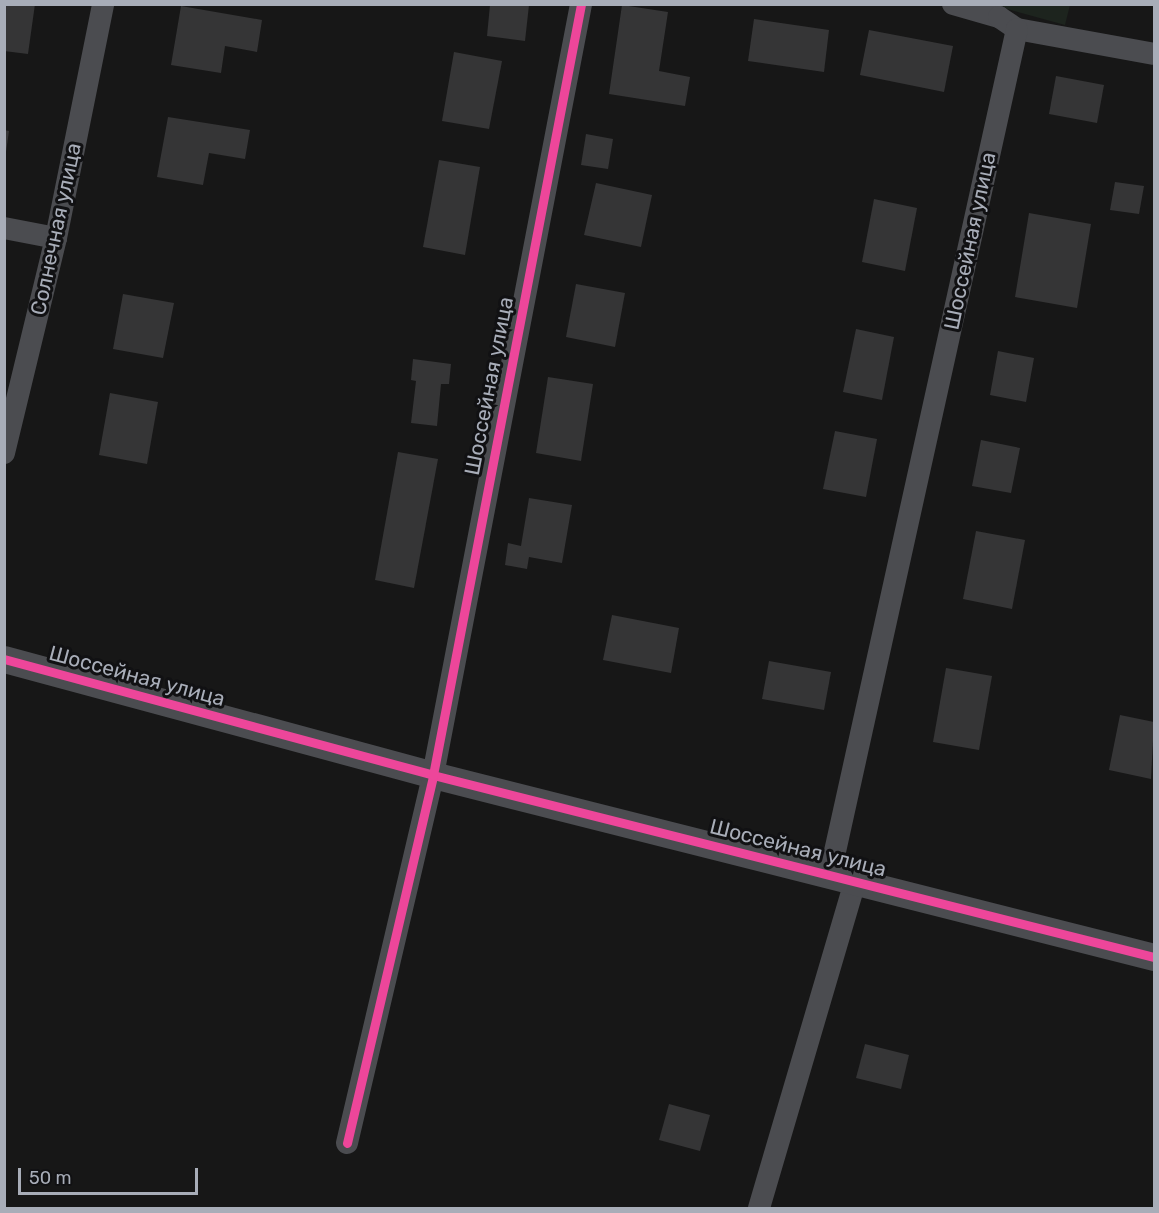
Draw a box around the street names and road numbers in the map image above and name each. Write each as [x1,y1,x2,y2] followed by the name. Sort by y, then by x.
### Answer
[25,141,87,317] street label: Солнечная улица
[939,150,1001,332] street label: Шоссейная улица
[459,295,519,477] street label: Шоссейная улица
[46,640,228,712] street label: Шоссейная улица
[707,814,889,882] street label: Шоссейная улица

